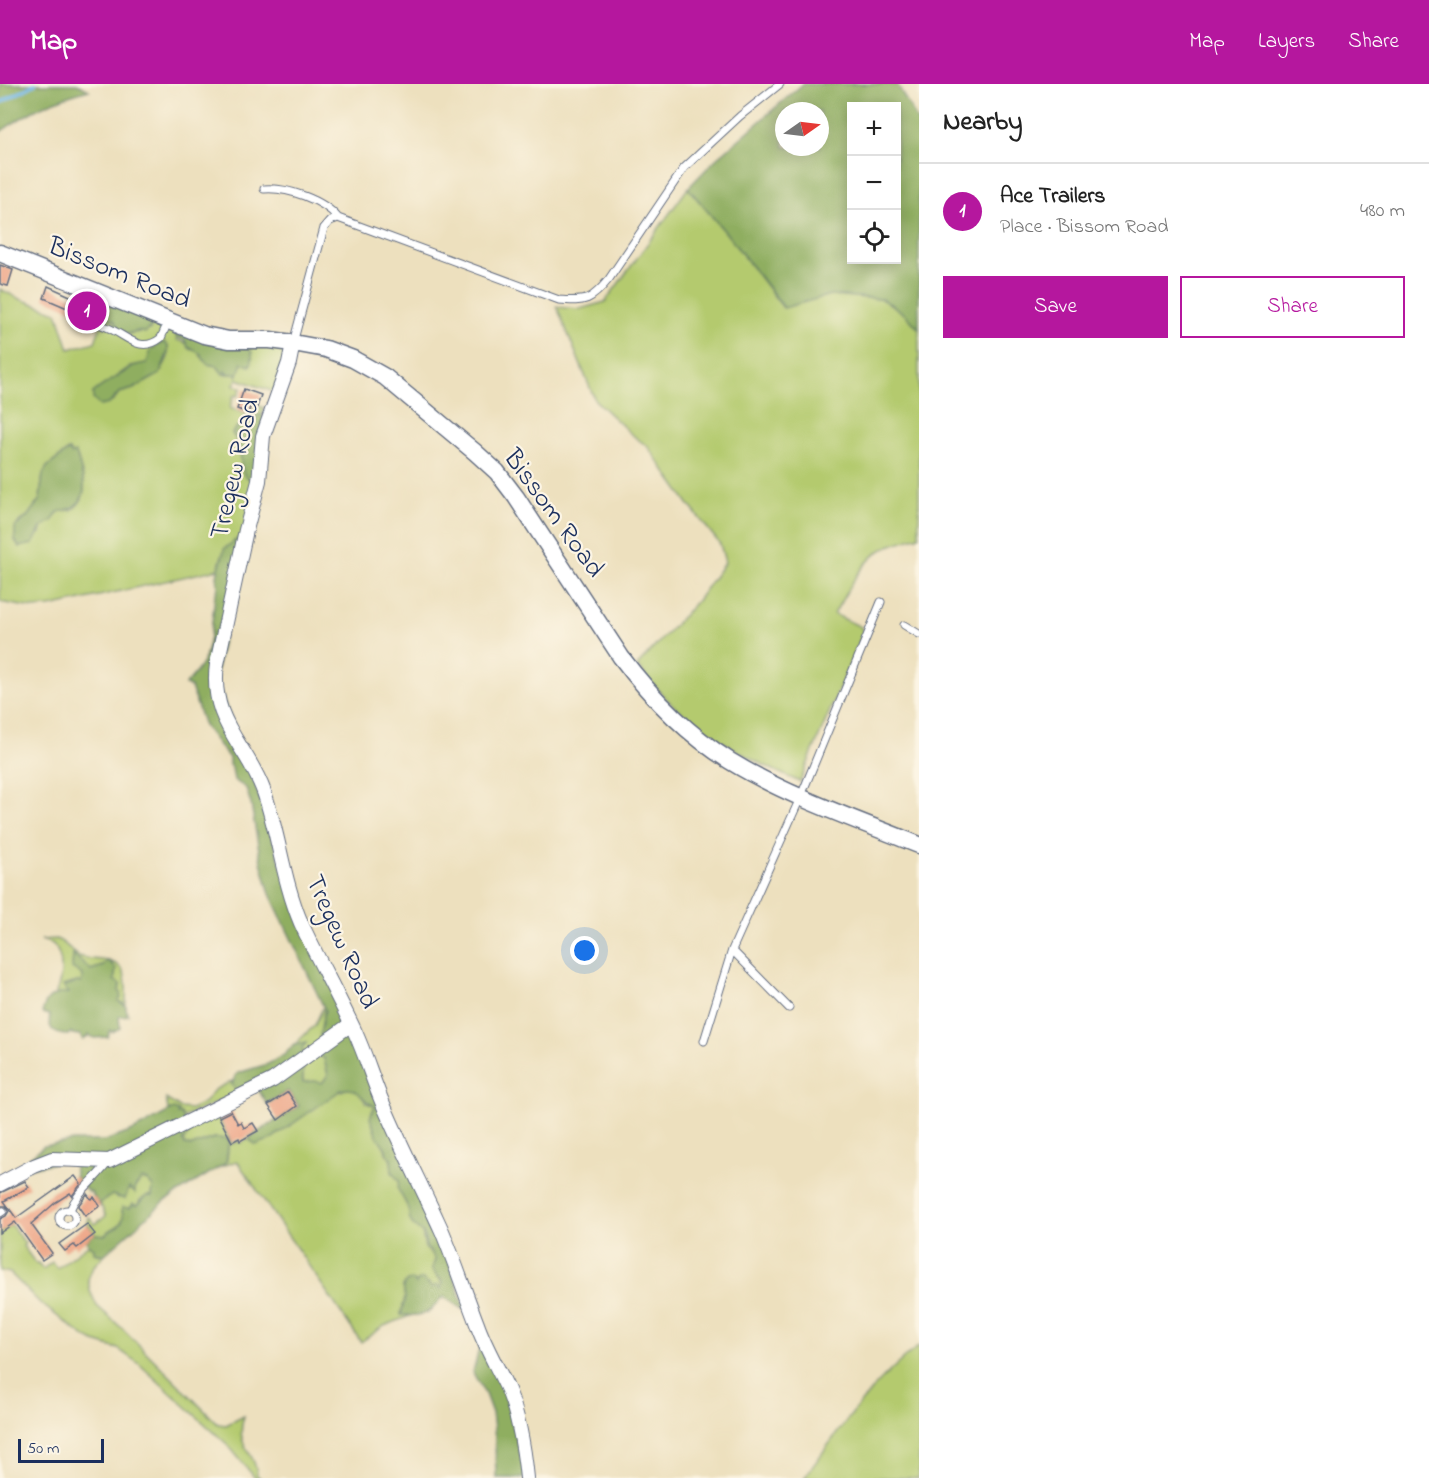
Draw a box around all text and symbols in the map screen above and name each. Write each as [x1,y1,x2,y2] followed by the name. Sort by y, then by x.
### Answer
[30,22,77,63] text: Map
[1189,27,1225,57] text: Map
[1258,27,1315,57] text: Layers
[1348,27,1399,57] text: Share
[775,102,829,156] north arrow
[847,102,901,264] map controls
[847,102,901,156] button: +
[943,104,1022,142] text: Nearby
[847,156,901,210] button: −
[1000,181,1106,213] text: Ace Trailers
[959,197,966,226] text: 1
[1360,197,1405,226] text: 480 m
[847,210,901,264] button: locate
[1000,213,1168,242] text: Place · Bissom Road
[41,227,196,320] street label: Bissom Road
[943,276,1168,338] button: Save
[1180,276,1405,338] button: Share
[68,288,106,334] pin: 1
[201,395,271,543] street label: Tregew Road
[492,441,613,587] street label: Bissom Road
[294,869,388,1015] street label: Tregew Road
[570,936,599,965] your location
[18,1436,104,1464] scale bar
[27,1437,59,1461] text: 50 m

